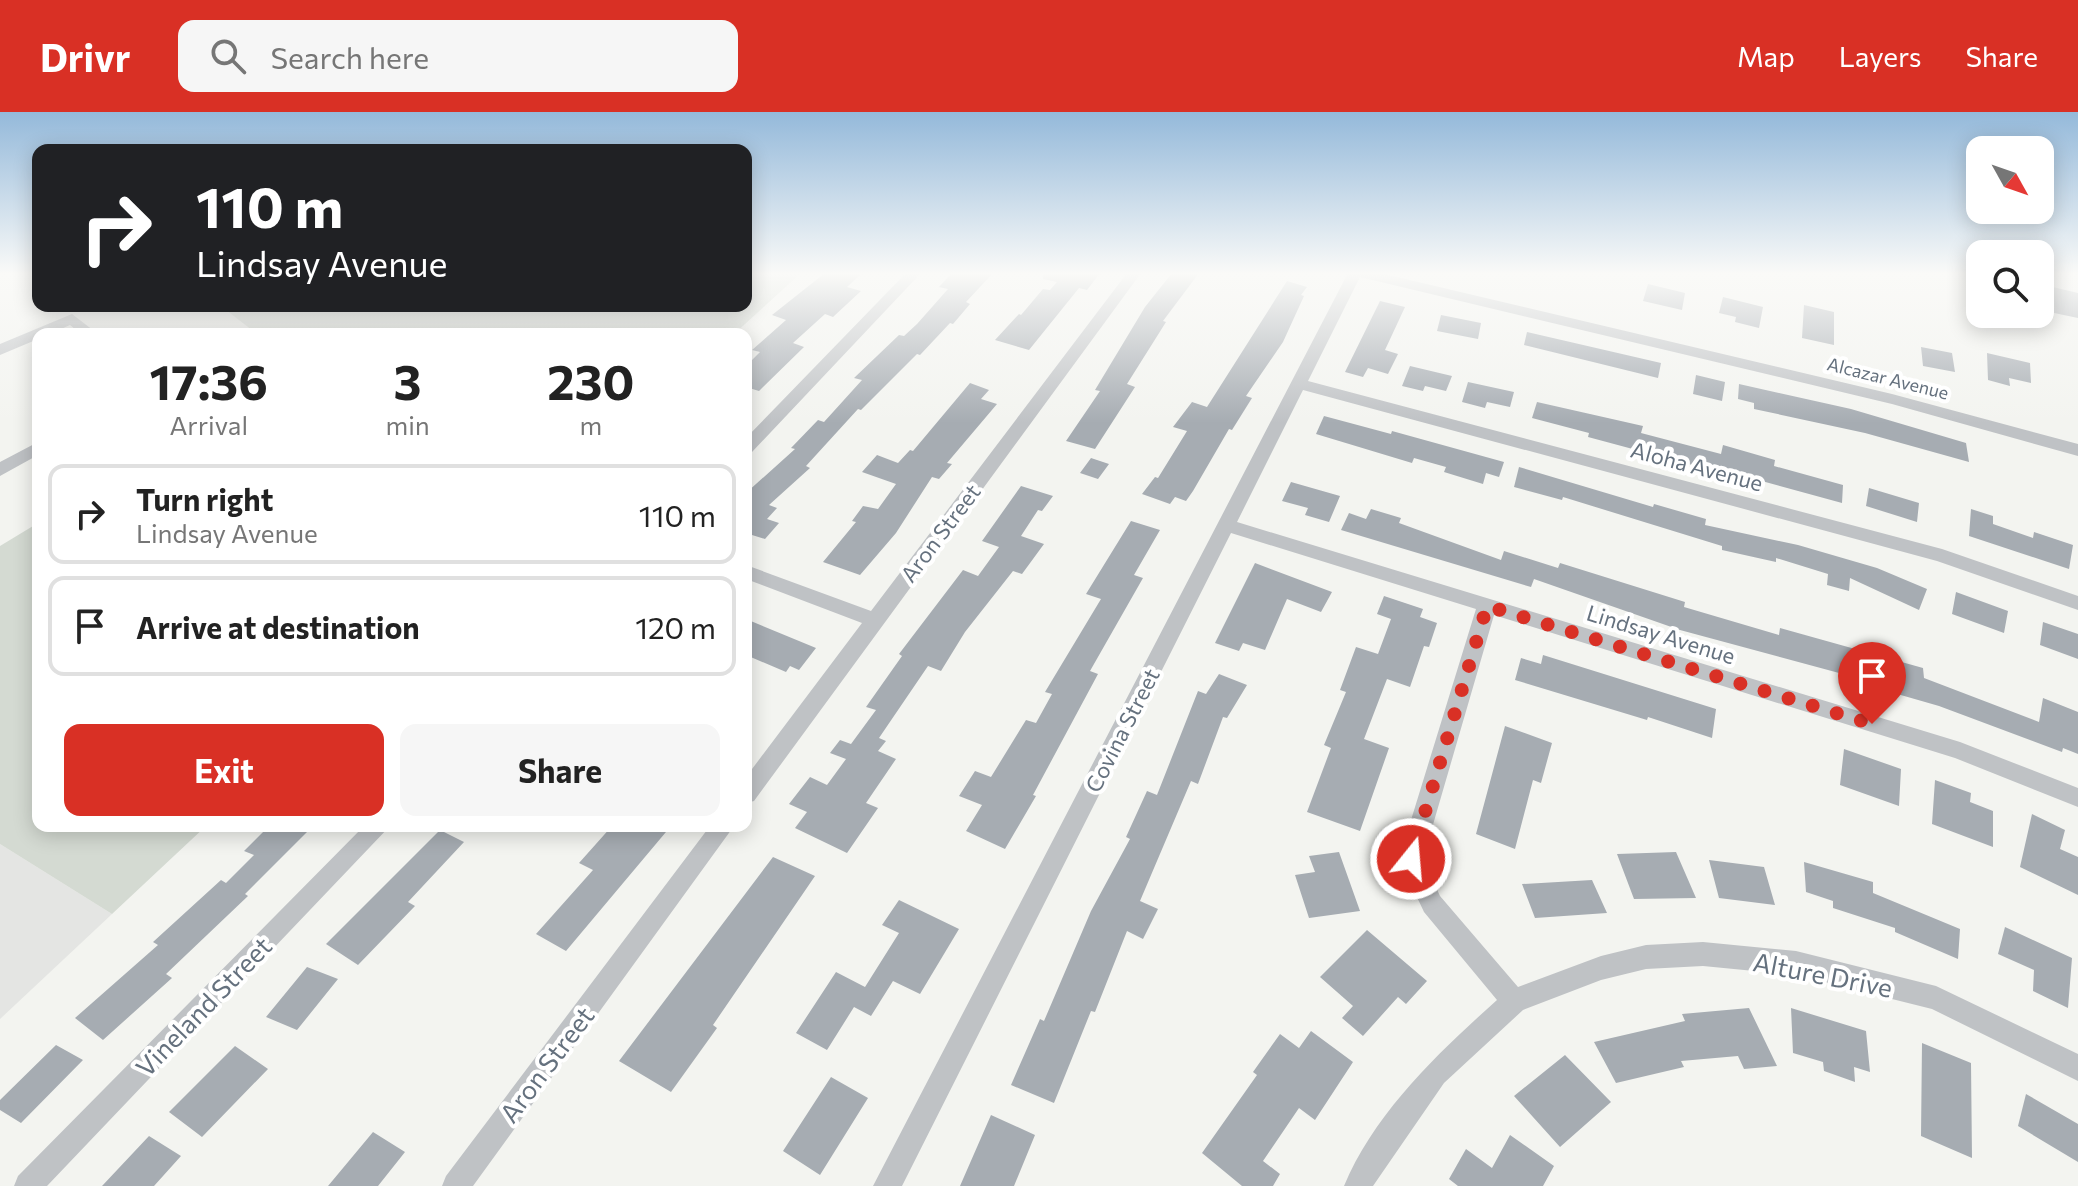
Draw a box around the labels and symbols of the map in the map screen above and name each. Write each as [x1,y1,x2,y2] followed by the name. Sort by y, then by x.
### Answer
[1966,136,2054,224] north arrow
[1825,352,1951,404] street label: Alcazar Avenue
[1628,435,1766,497] street label: Aloha Avenue
[894,479,986,587] street label: Aron Street
[1584,599,1738,669] street label: Lindsay Avenue
[1838,642,1906,724] pin
[1079,664,1165,796] street label: Covina Street
[1369,817,1453,901] position arrow
[129,930,277,1082] street label: Vineland Street
[1751,945,1895,1003] street label: Alture Drive
[492,1000,600,1128] street label: Aron Street

